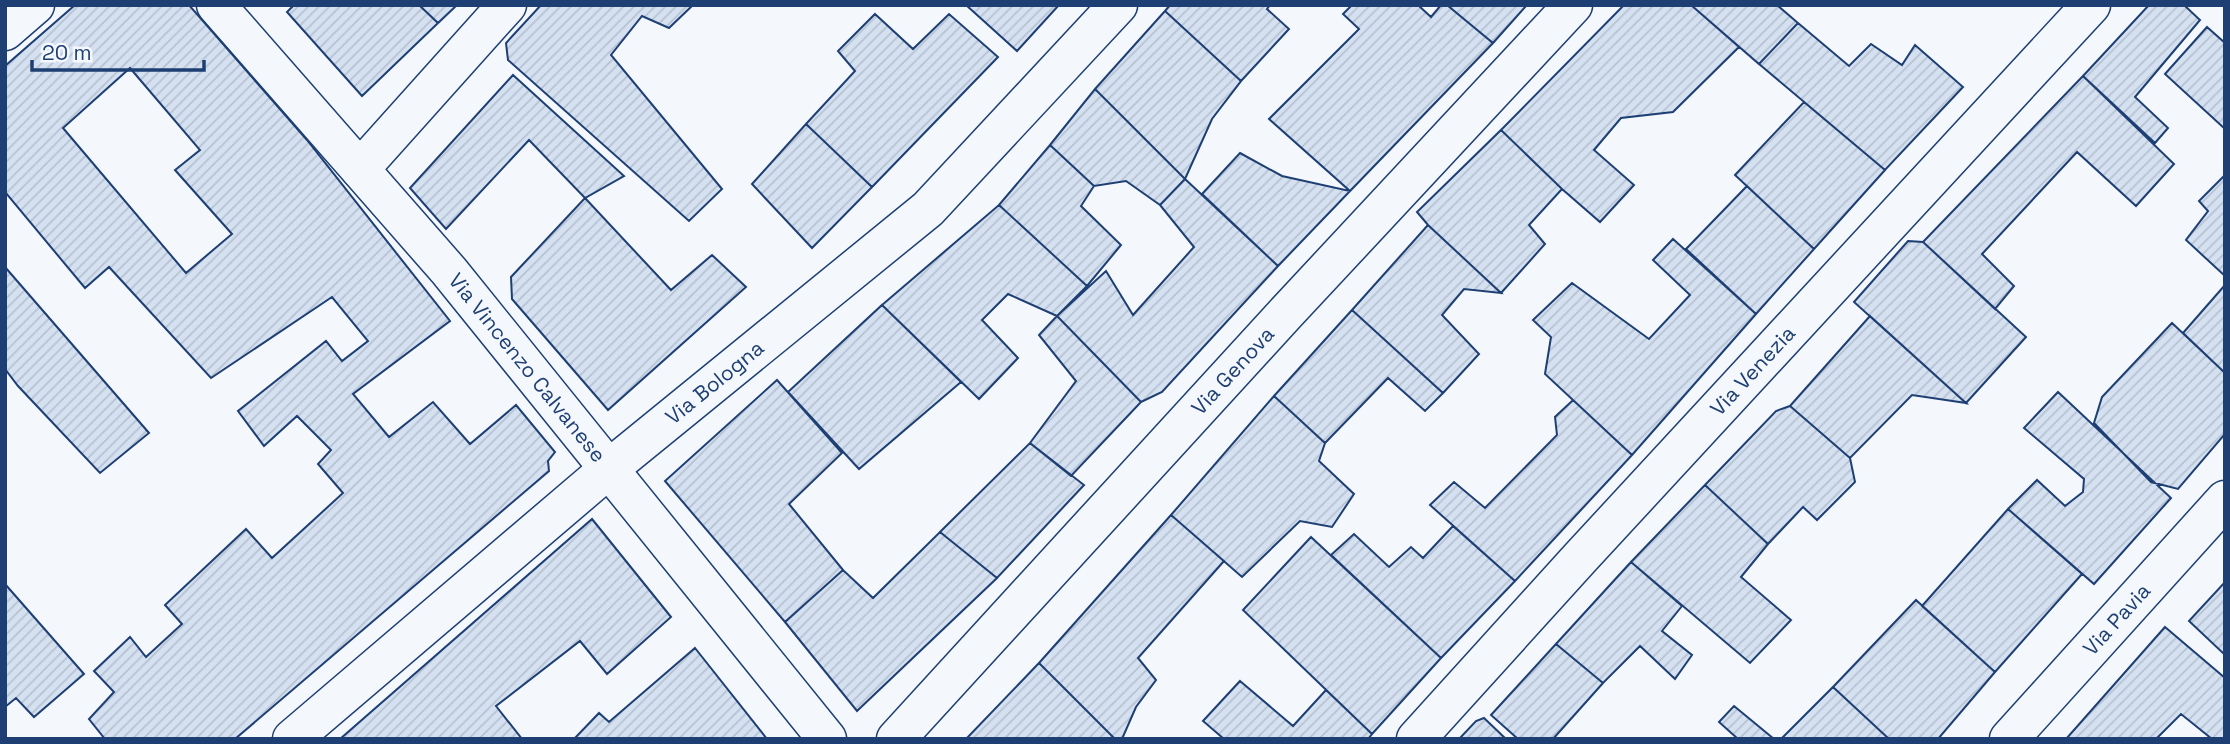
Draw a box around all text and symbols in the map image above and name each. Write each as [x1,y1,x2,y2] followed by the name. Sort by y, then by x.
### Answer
[32,28,203,72] scale bar
[42,39,92,66] text: 20 m
[443,267,612,468] street label: Via Vincenzo Calvanese
[1704,320,1801,421] street label: Via Venezia
[1185,321,1280,420] street label: Via Genova
[660,334,769,430] street label: Via Bologna
[2077,577,2156,661] street label: Via Pavia

